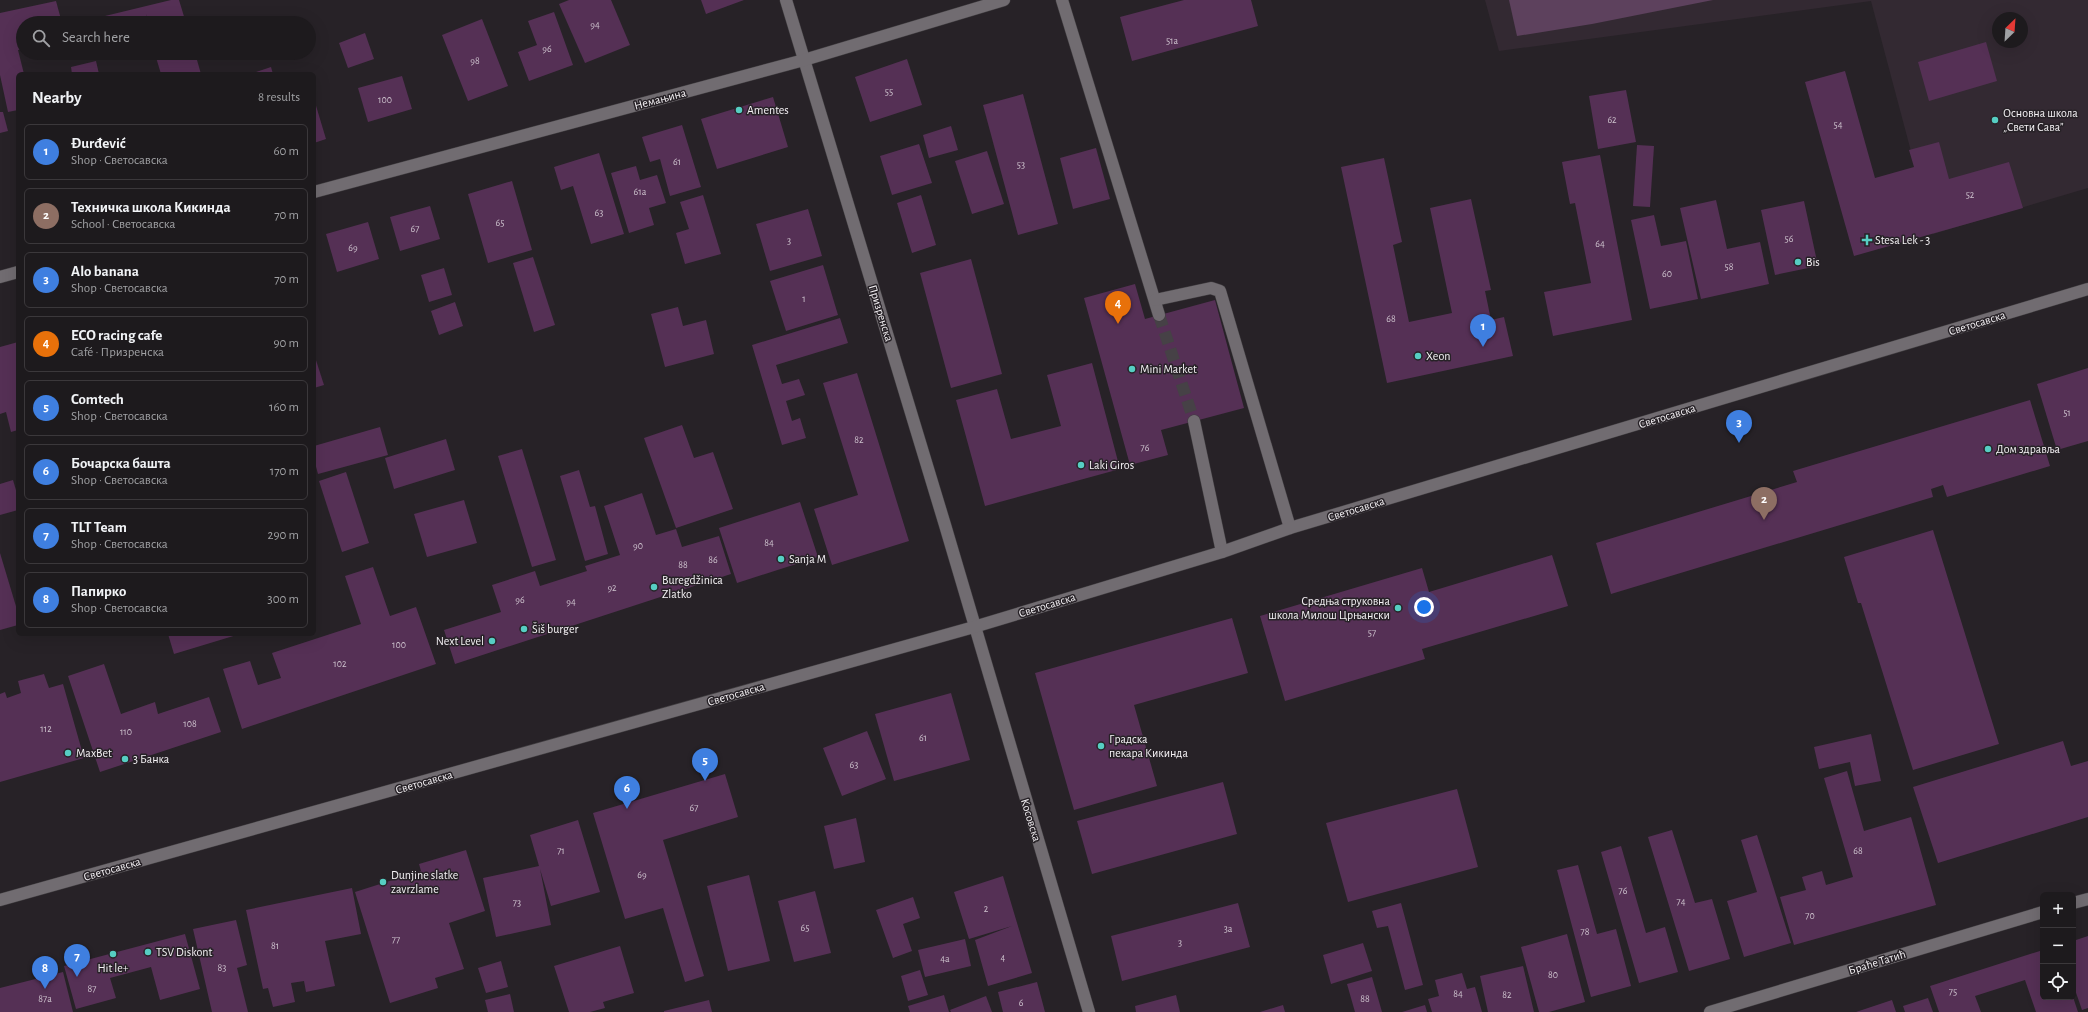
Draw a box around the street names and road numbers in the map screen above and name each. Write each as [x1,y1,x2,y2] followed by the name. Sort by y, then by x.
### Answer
[633,86,688,112] street label: Немањина
[867,283,895,343] street label: Призренска
[1947,309,2007,337] street label: Светосавска
[1637,402,1697,430] street label: Светосавска
[1326,495,1386,523] street label: Светосавска
[1017,591,1077,619] street label: Светосавска
[706,680,766,708] street label: Светосавска
[394,768,454,796] street label: Светосавска
[1019,797,1043,843] street label: Косовска
[82,855,142,883] street label: Светосавска
[1847,948,1907,976] street label: Браће Татић

